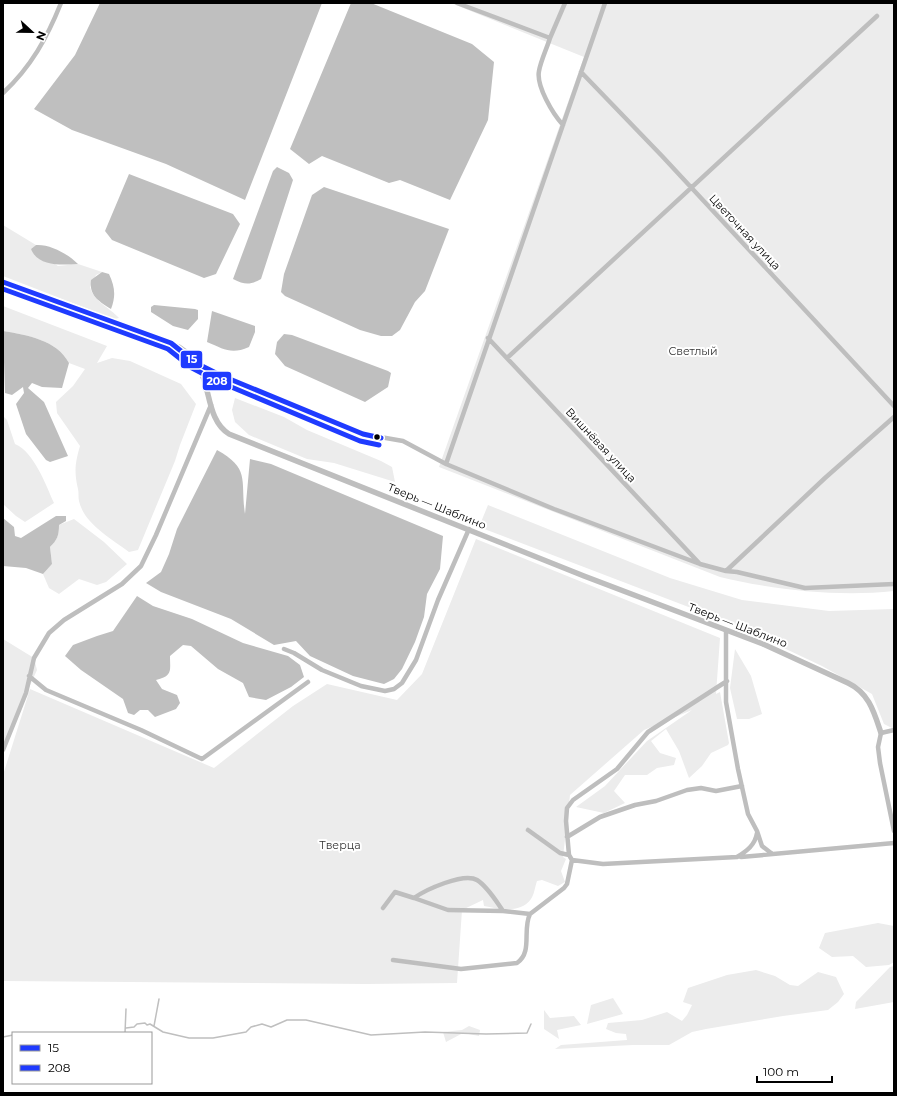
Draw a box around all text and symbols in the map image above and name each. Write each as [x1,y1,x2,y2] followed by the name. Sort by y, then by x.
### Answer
[12,12,52,52] north arrow
[33,29,49,42] text: N
[706,191,784,273] street label: Цветочная улица
[668,344,718,358] park label: Светлый
[180,350,203,369] line badge: 15
[187,352,198,366] text: 15
[202,371,232,391] line badge: 208
[206,374,228,388] text: 208
[563,405,639,485] street label: Вишнёвая улица
[372,432,382,442] unlabelled marker
[386,480,488,532] street label: Тверь — Шаблино
[687,600,789,650] street label: Тверь — Шаблино
[319,838,361,852] park label: Тверца
[12,1032,152,1084] legend
[48,1040,59,1055] text: 15
[757,1058,832,1084] scale bar
[48,1060,71,1075] text: 208
[763,1064,799,1079] text: 100 m

